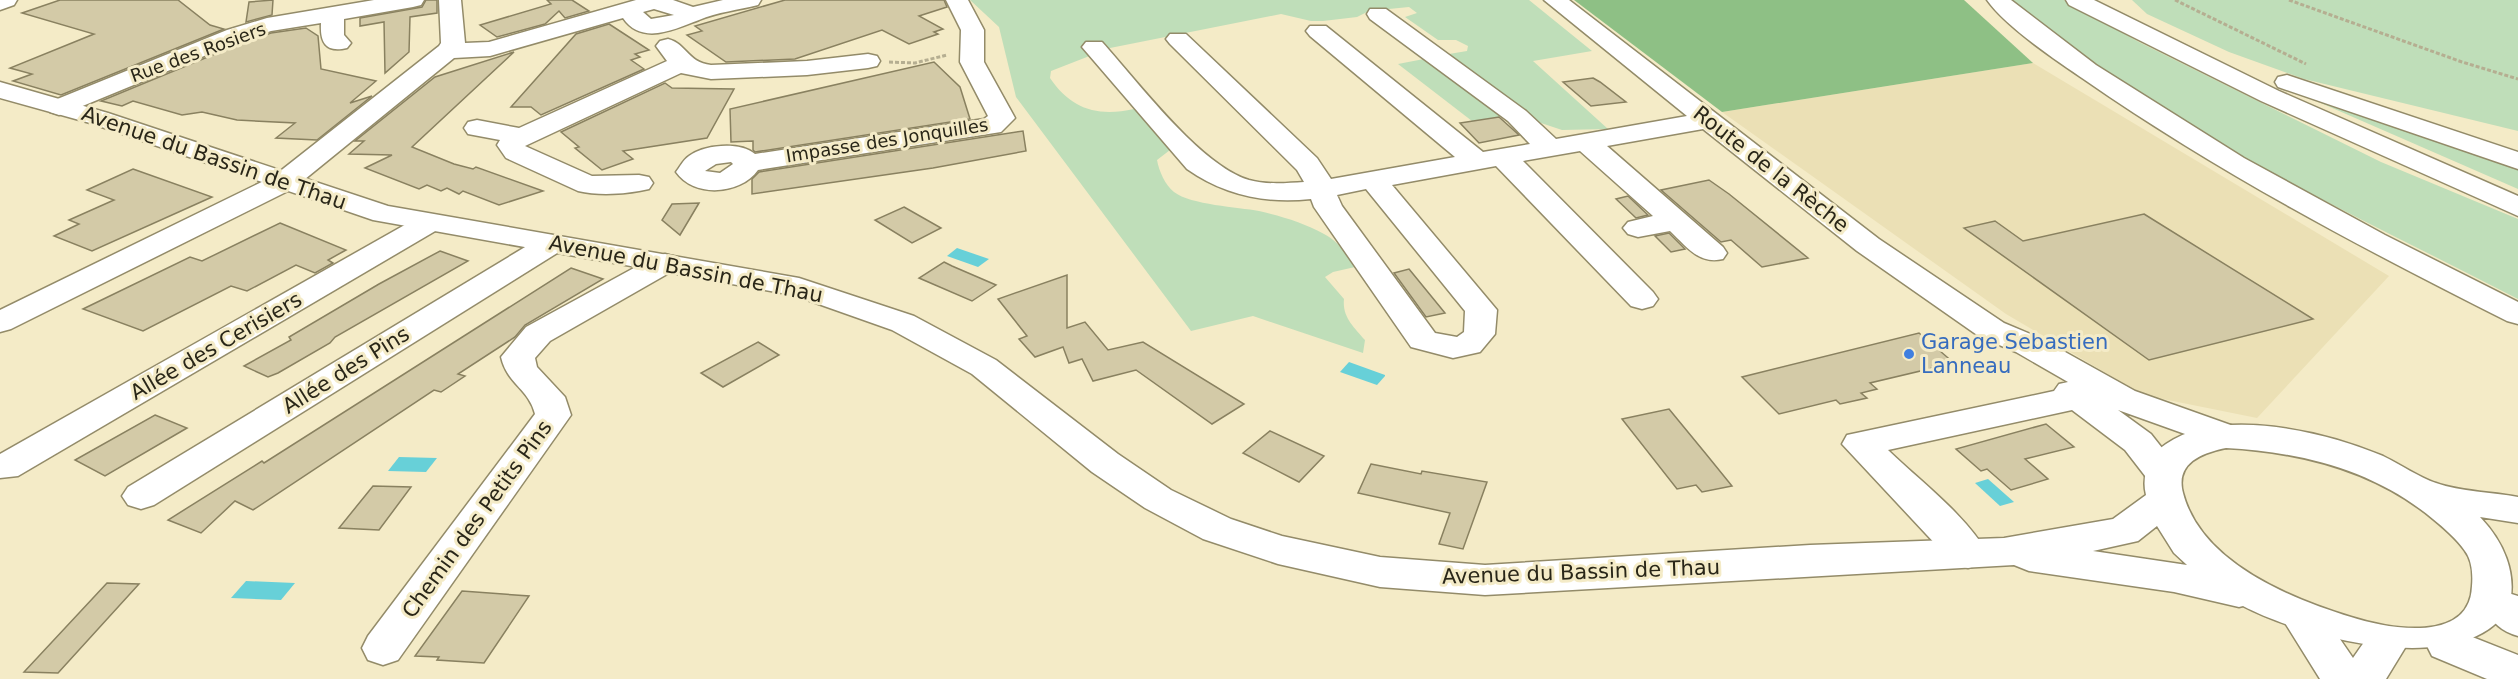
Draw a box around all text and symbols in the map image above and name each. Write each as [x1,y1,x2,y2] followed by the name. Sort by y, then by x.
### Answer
[127,18,269,86] street label: Rue des Rosiers
[79,101,349,215] street label: Avenue du Bassin de Thau
[1689,101,1853,237] street label: Route de la Rèche
[784,114,990,166] street label: Impasse des Jonquilles
[547,231,825,307] street label: Avenue du Bassin de Thau
[126,287,306,405] street label: Allée des Cerisiers
[278,321,414,419] street label: Allée des Pins
[1921,330,2108,378] place label: Garage Sebastien Lanneau
[1902,347,1916,361] marker: Garage Sebastien Lanneau
[397,416,557,622] street label: Chemin des Petits Pins
[1442,555,1720,589] street label: Avenue du Bassin de Thau

